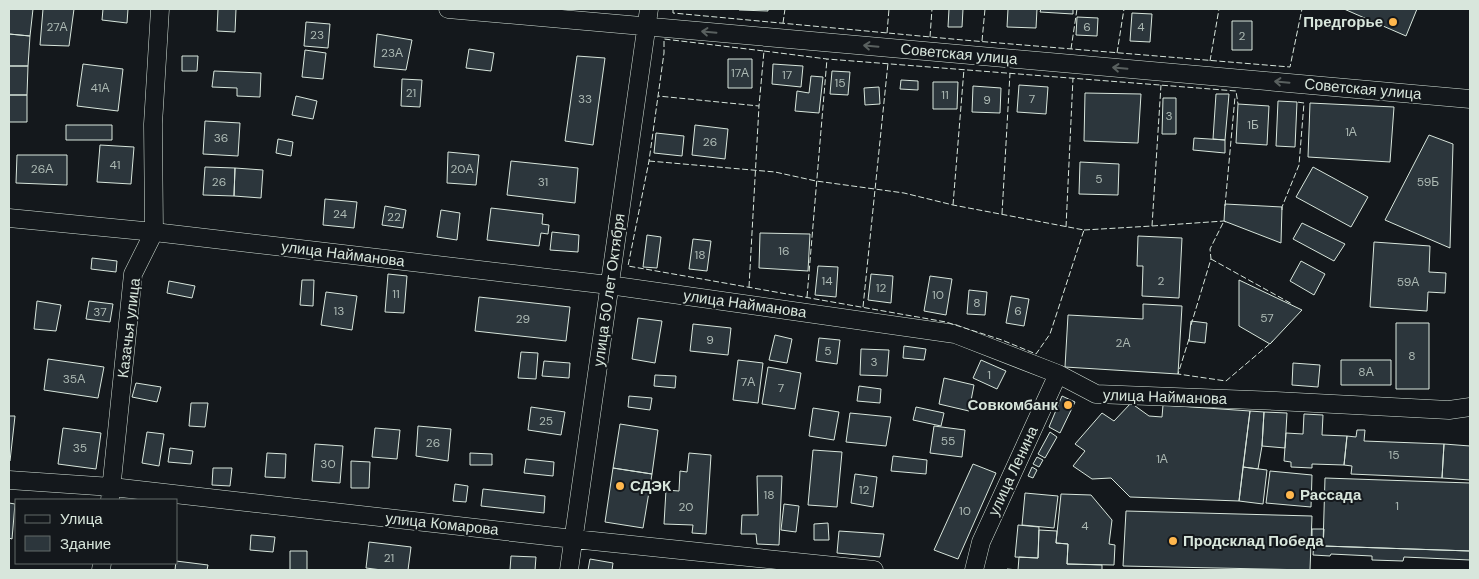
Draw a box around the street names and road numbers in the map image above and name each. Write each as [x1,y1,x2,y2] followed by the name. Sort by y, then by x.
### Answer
[900,39,1019,69] street label: Советская улица
[1304,74,1423,104] street label: Советская улица
[588,212,630,368] street label: улица 50 лет Октября
[280,237,407,272] street label: улица Найманова
[113,276,145,379] street label: Казачья улица
[682,285,809,323] street label: улица Найманова
[1103,385,1228,409] street label: улица Найманова
[984,422,1043,519] street label: улица Ленина
[384,508,500,540] street label: улица Комарова

